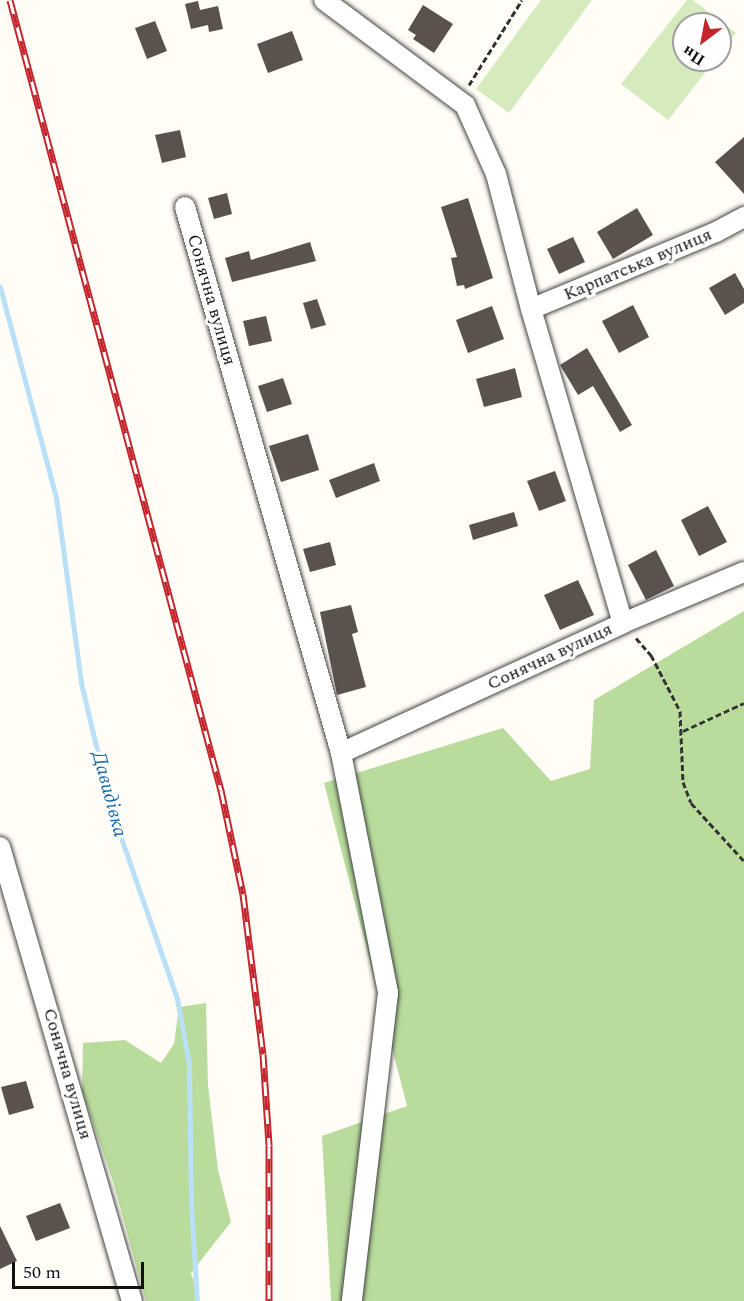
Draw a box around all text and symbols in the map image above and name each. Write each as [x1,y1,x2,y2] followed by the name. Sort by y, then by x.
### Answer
[672,12,732,72] north arrow
[677,39,710,72] text: Пн
[561,224,715,306] street label: Карпатська вулиця
[182,232,240,368] street label: Сонячна вулиця
[484,619,616,695] street label: Сонячна вулиця
[86,748,132,840] water label: Давидівка
[38,1006,96,1142] street label: Сонячна вулиця
[15,1250,147,1288] scale bar
[23,1259,61,1286] text: 50 m

